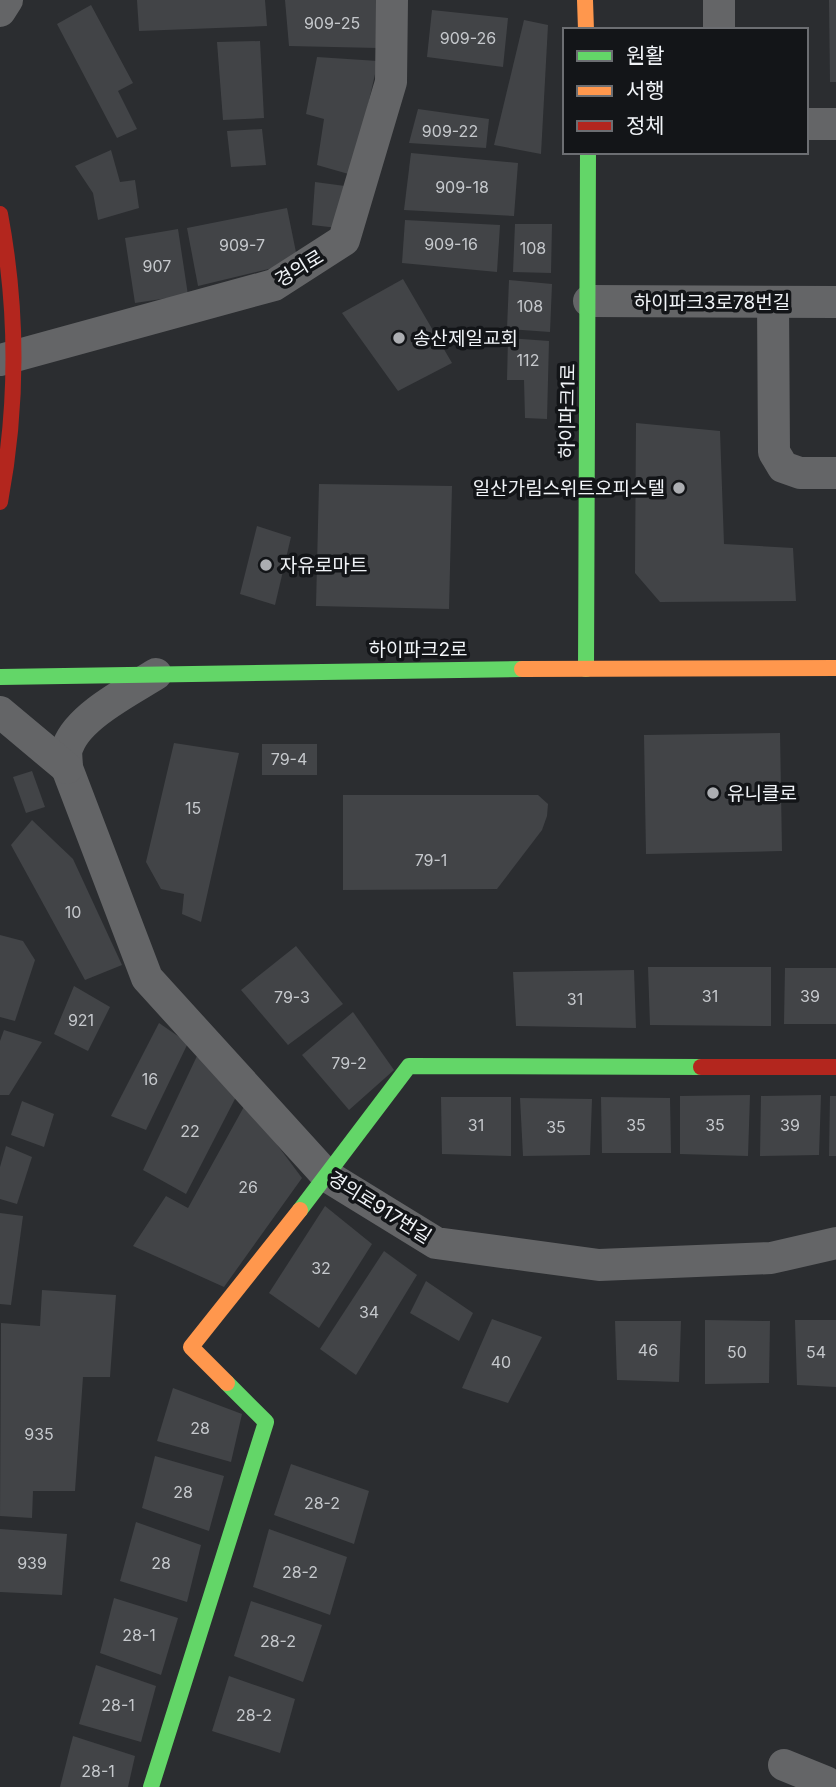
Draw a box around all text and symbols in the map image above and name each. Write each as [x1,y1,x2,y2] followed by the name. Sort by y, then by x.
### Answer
[304,13,360,33] house number: 909-25
[440,28,496,48] house number: 909-26
[563,28,808,154] legend
[626,43,665,68] text: 원활
[626,78,665,103] text: 서행
[626,113,665,138] text: 정체
[422,121,478,141] house number: 909-22
[435,177,489,197] house number: 909-18
[424,234,478,254] house number: 909-16
[219,235,265,255] house number: 909-7
[520,238,546,258] house number: 108
[271,245,328,292] street label: 경의로
[143,256,171,276] house number: 907
[634,291,790,314] street label: 하이파크3로78번길
[517,296,543,316] house number: 108
[413,327,518,350] place label: 송산제일교회
[391,330,407,346] marker: 송산제일교회
[517,350,539,370] house number: 112
[555,363,580,459] street label: 하이파크1로
[473,477,665,500] place label: 일산가림스위트오피스텔
[671,480,687,496] marker: 일산가림스위트오피스텔
[280,554,367,577] place label: 자유로마트
[258,557,274,573] marker: 자유로마트
[369,638,468,661] street label: 하이파크2로
[271,749,307,769] house number: 79-4
[727,782,797,805] place label: 유니클로
[705,785,721,801] marker: 유니클로
[185,798,201,818] house number: 15
[415,850,447,870] house number: 79-1
[65,902,81,922] house number: 10
[702,986,718,1006] house number: 31
[800,986,820,1006] house number: 39
[274,987,310,1007] house number: 79-3
[567,989,583,1009] house number: 31
[68,1010,94,1030] house number: 921
[331,1053,367,1073] house number: 79-2
[142,1069,158,1089] house number: 16
[468,1115,484,1135] house number: 31
[626,1115,646,1135] house number: 35
[705,1115,725,1135] house number: 35
[780,1115,800,1135] house number: 39
[546,1117,566,1137] house number: 35
[180,1121,200,1141] house number: 22
[324,1166,436,1248] street label: 경의로917번길
[238,1177,258,1197] house number: 26
[311,1258,331,1278] house number: 32
[359,1302,379,1322] house number: 34
[638,1340,658,1360] house number: 46
[727,1342,747,1362] house number: 50
[806,1342,826,1362] house number: 54
[491,1352,511,1372] house number: 40
[190,1418,210,1438] house number: 28
[24,1424,54,1444] house number: 935
[173,1482,193,1502] house number: 28
[304,1493,340,1513] house number: 28-2
[17,1553,47,1573] house number: 939
[151,1553,171,1573] house number: 28
[282,1562,318,1582] house number: 28-2
[122,1625,156,1645] house number: 28-1
[260,1631,296,1651] house number: 28-2
[101,1695,135,1715] house number: 28-1
[236,1705,272,1725] house number: 28-2
[81,1761,115,1781] house number: 28-1

